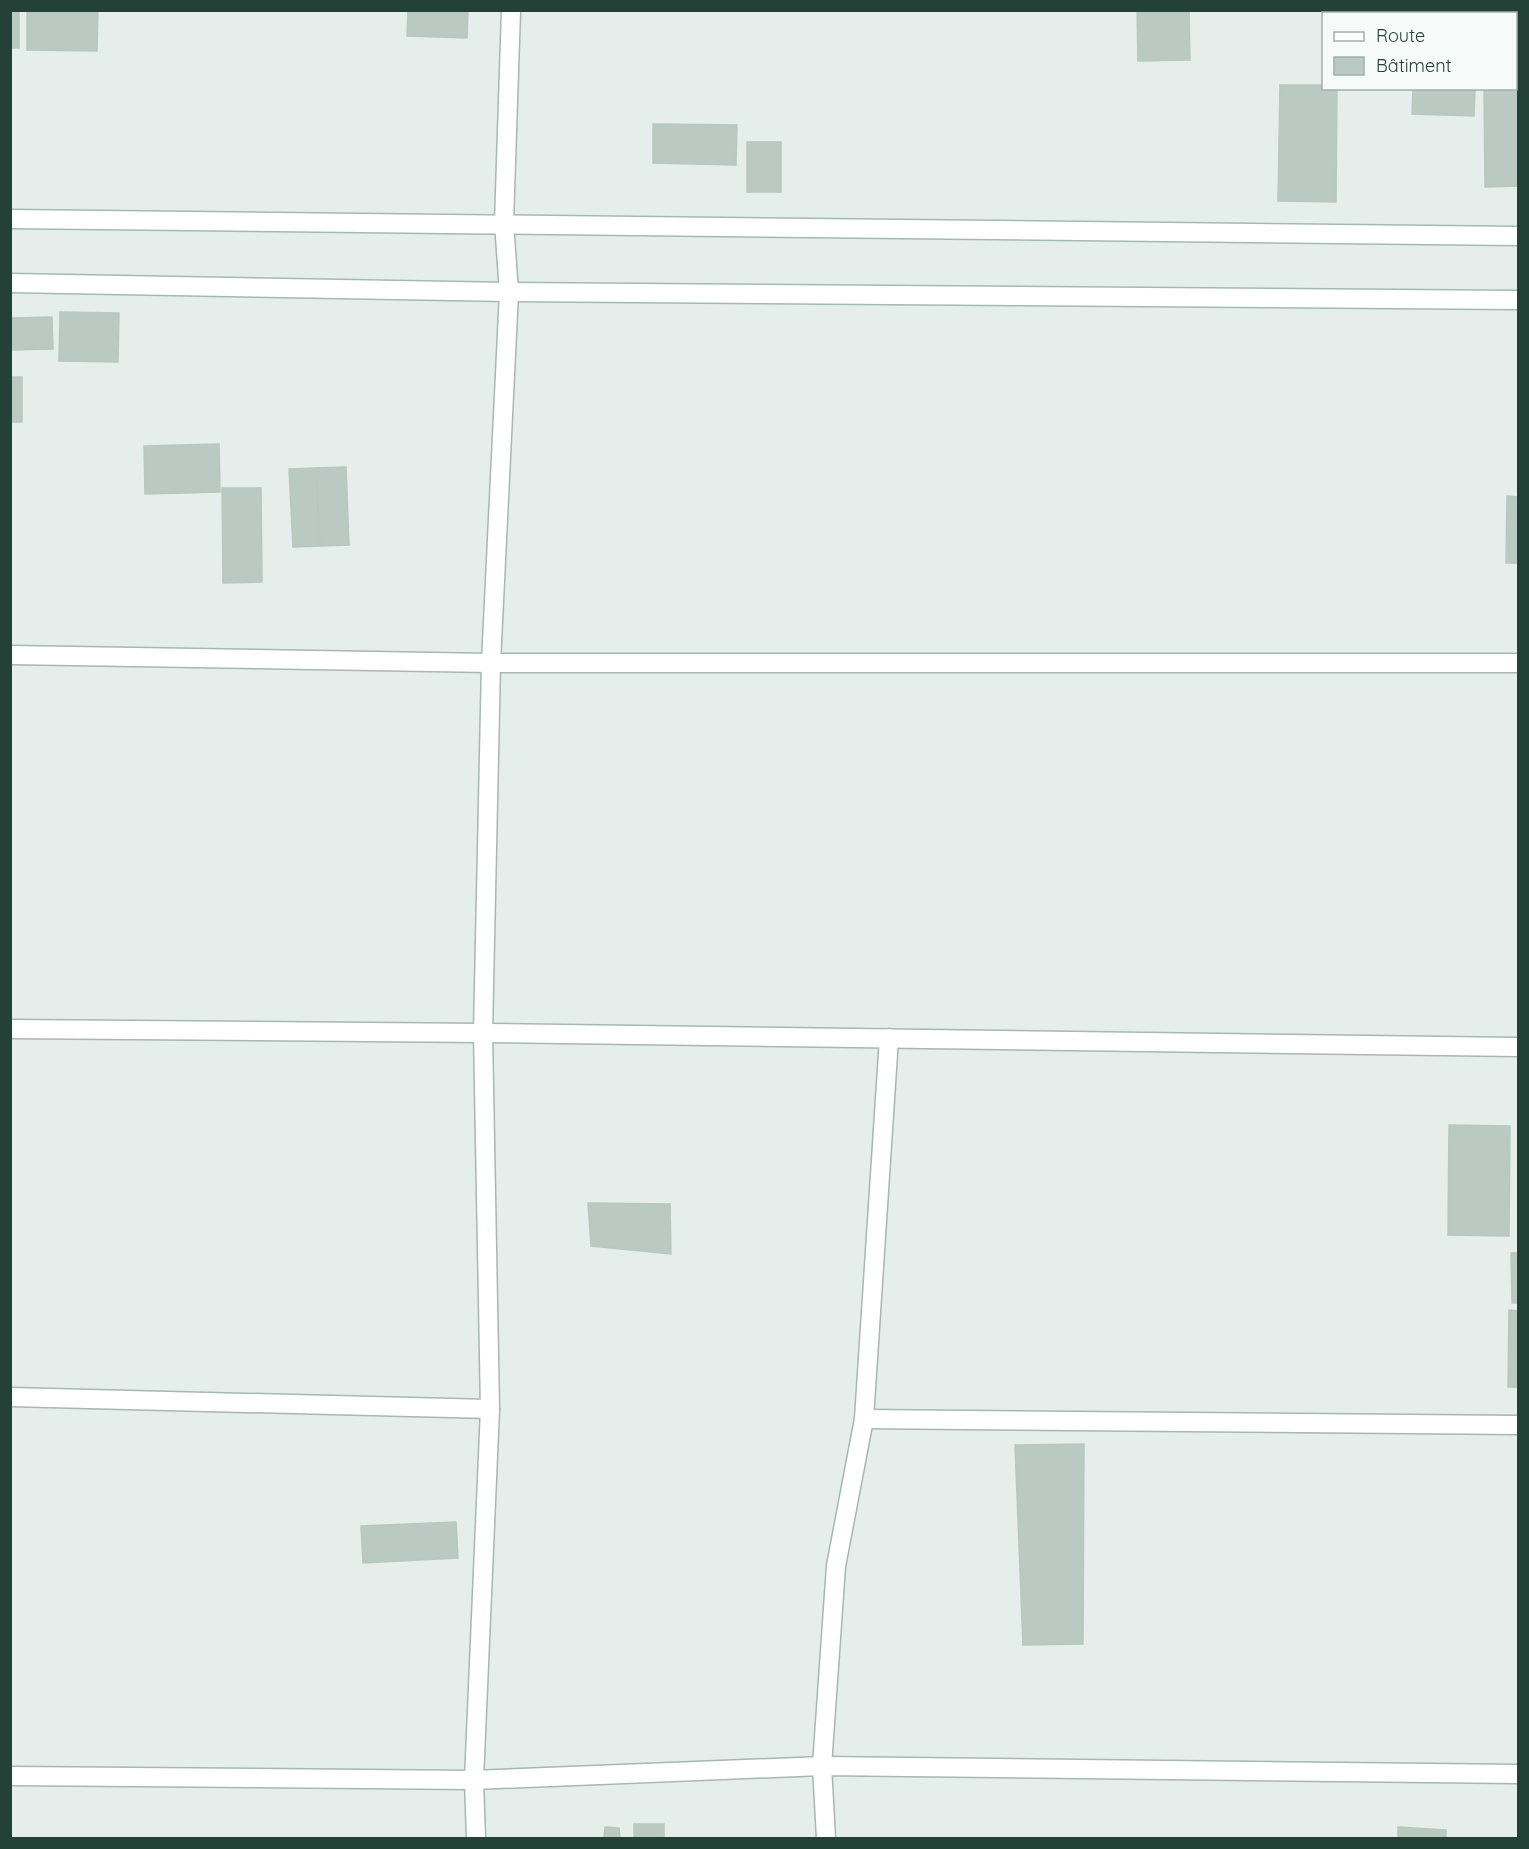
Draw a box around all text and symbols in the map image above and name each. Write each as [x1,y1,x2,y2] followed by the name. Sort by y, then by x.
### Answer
[1322,12,1517,90] legend
[1376,24,1425,47] text: Route
[1376,54,1452,77] text: Bâtiment

